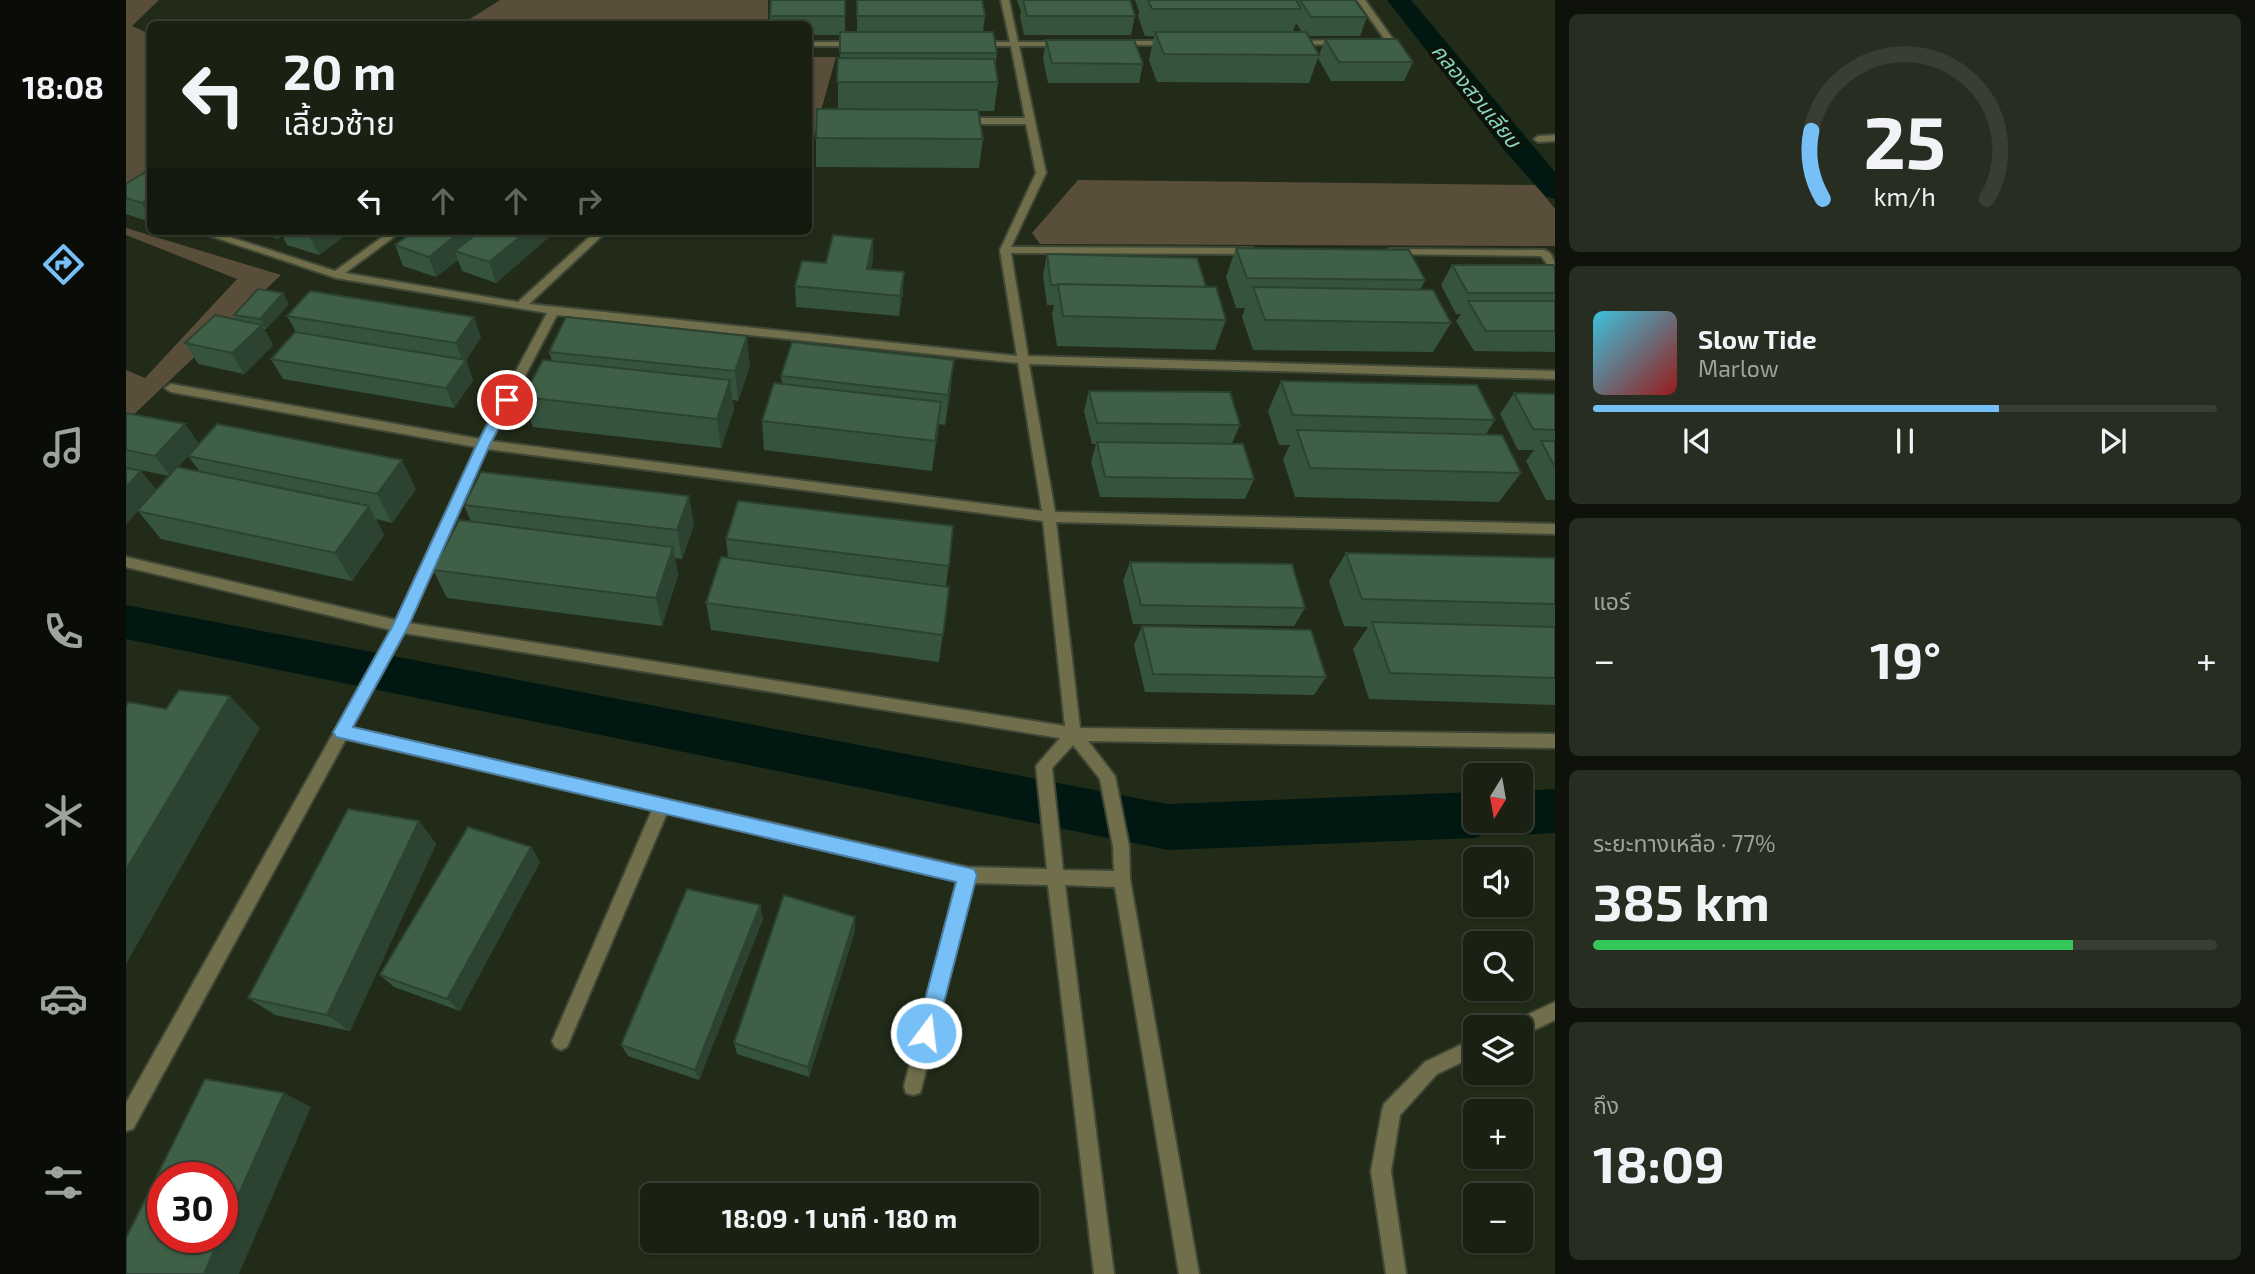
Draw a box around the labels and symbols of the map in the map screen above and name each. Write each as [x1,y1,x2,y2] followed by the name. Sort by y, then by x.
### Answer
[1427,38,1527,153] water label: คลองสวนเลียบ
[477,370,537,430] pin
[1463,763,1533,833] north arrow
[889,996,963,1070] position arrow
[147,1162,238,1253] speed limit sign: 30

